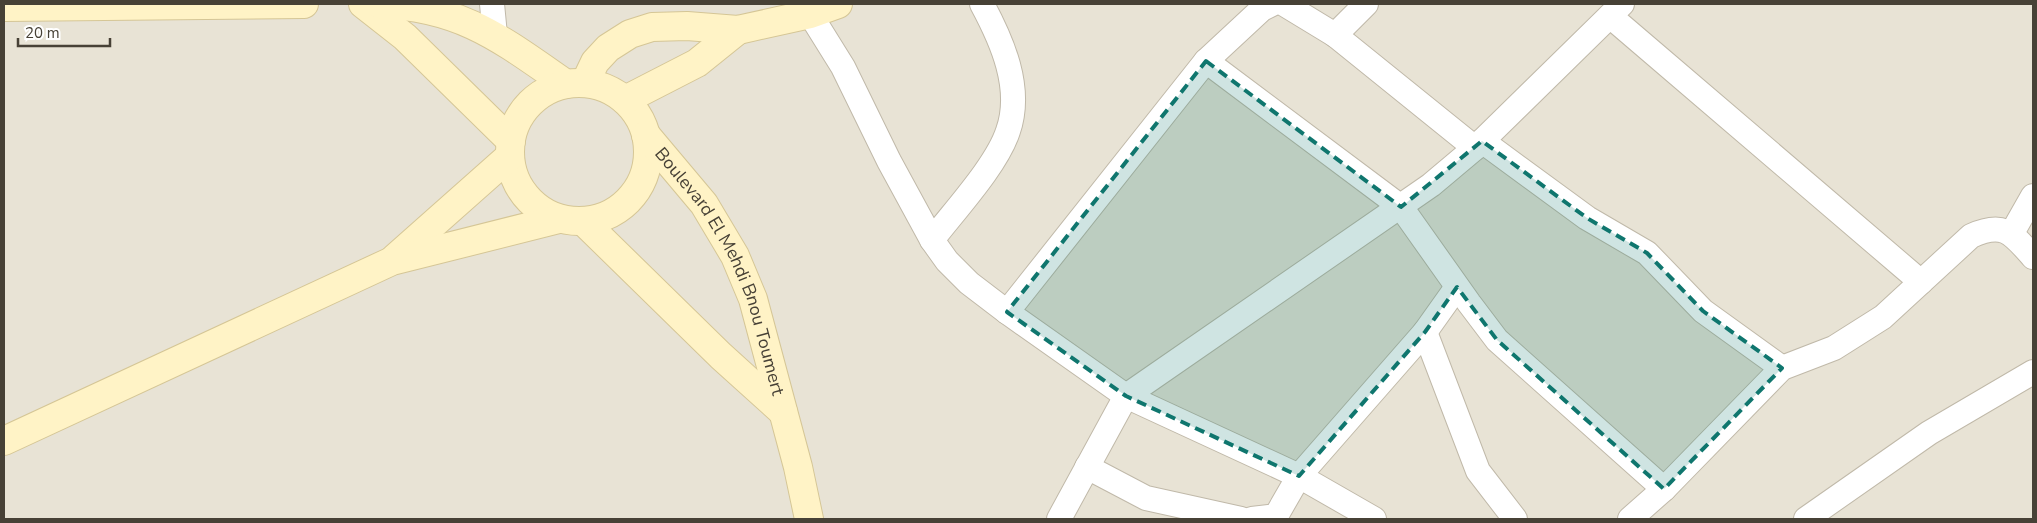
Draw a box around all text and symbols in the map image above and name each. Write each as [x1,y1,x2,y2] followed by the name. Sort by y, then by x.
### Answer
[18,15,110,47] scale bar
[25,23,60,43] text: 20 m
[649,142,790,399] street label: Boulevard El Mehdi Bnou Toumert

